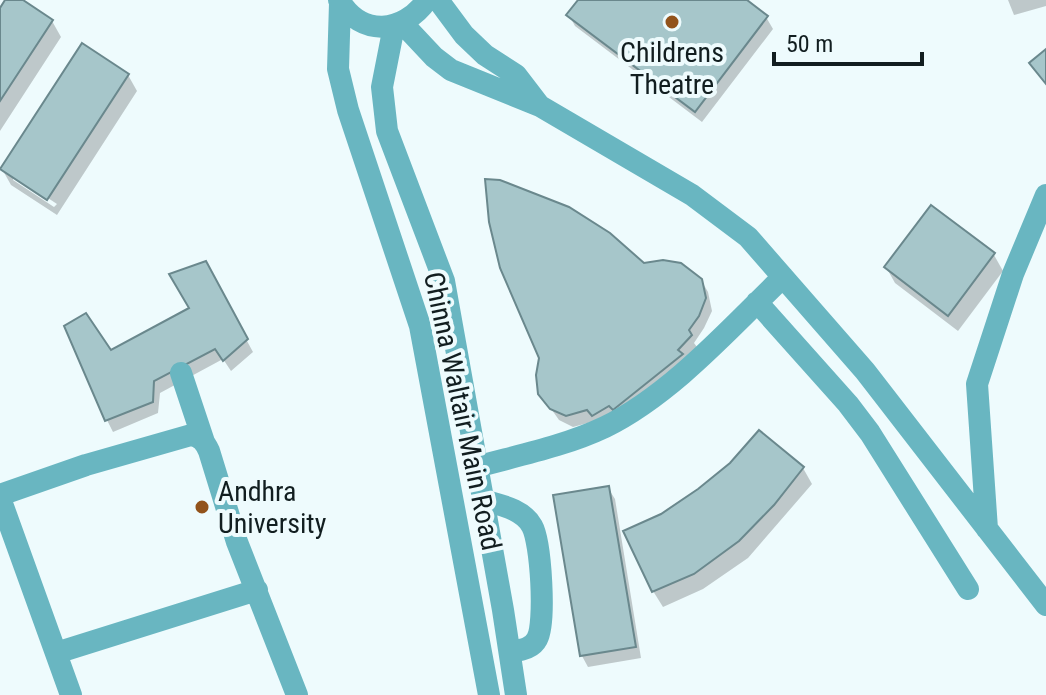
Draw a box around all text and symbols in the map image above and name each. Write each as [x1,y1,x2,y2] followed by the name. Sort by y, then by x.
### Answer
[663,13,681,31] marker: Childrens Theatre
[774,16,922,66] scale bar
[786,30,833,58] text: 50 m
[620,36,724,101] place label: Childrens Theatre
[417,269,508,553] street label: Chinna Waltair Main Road
[218,475,327,540] place label: Andhra University
[193,498,211,516] marker: Andhra University

